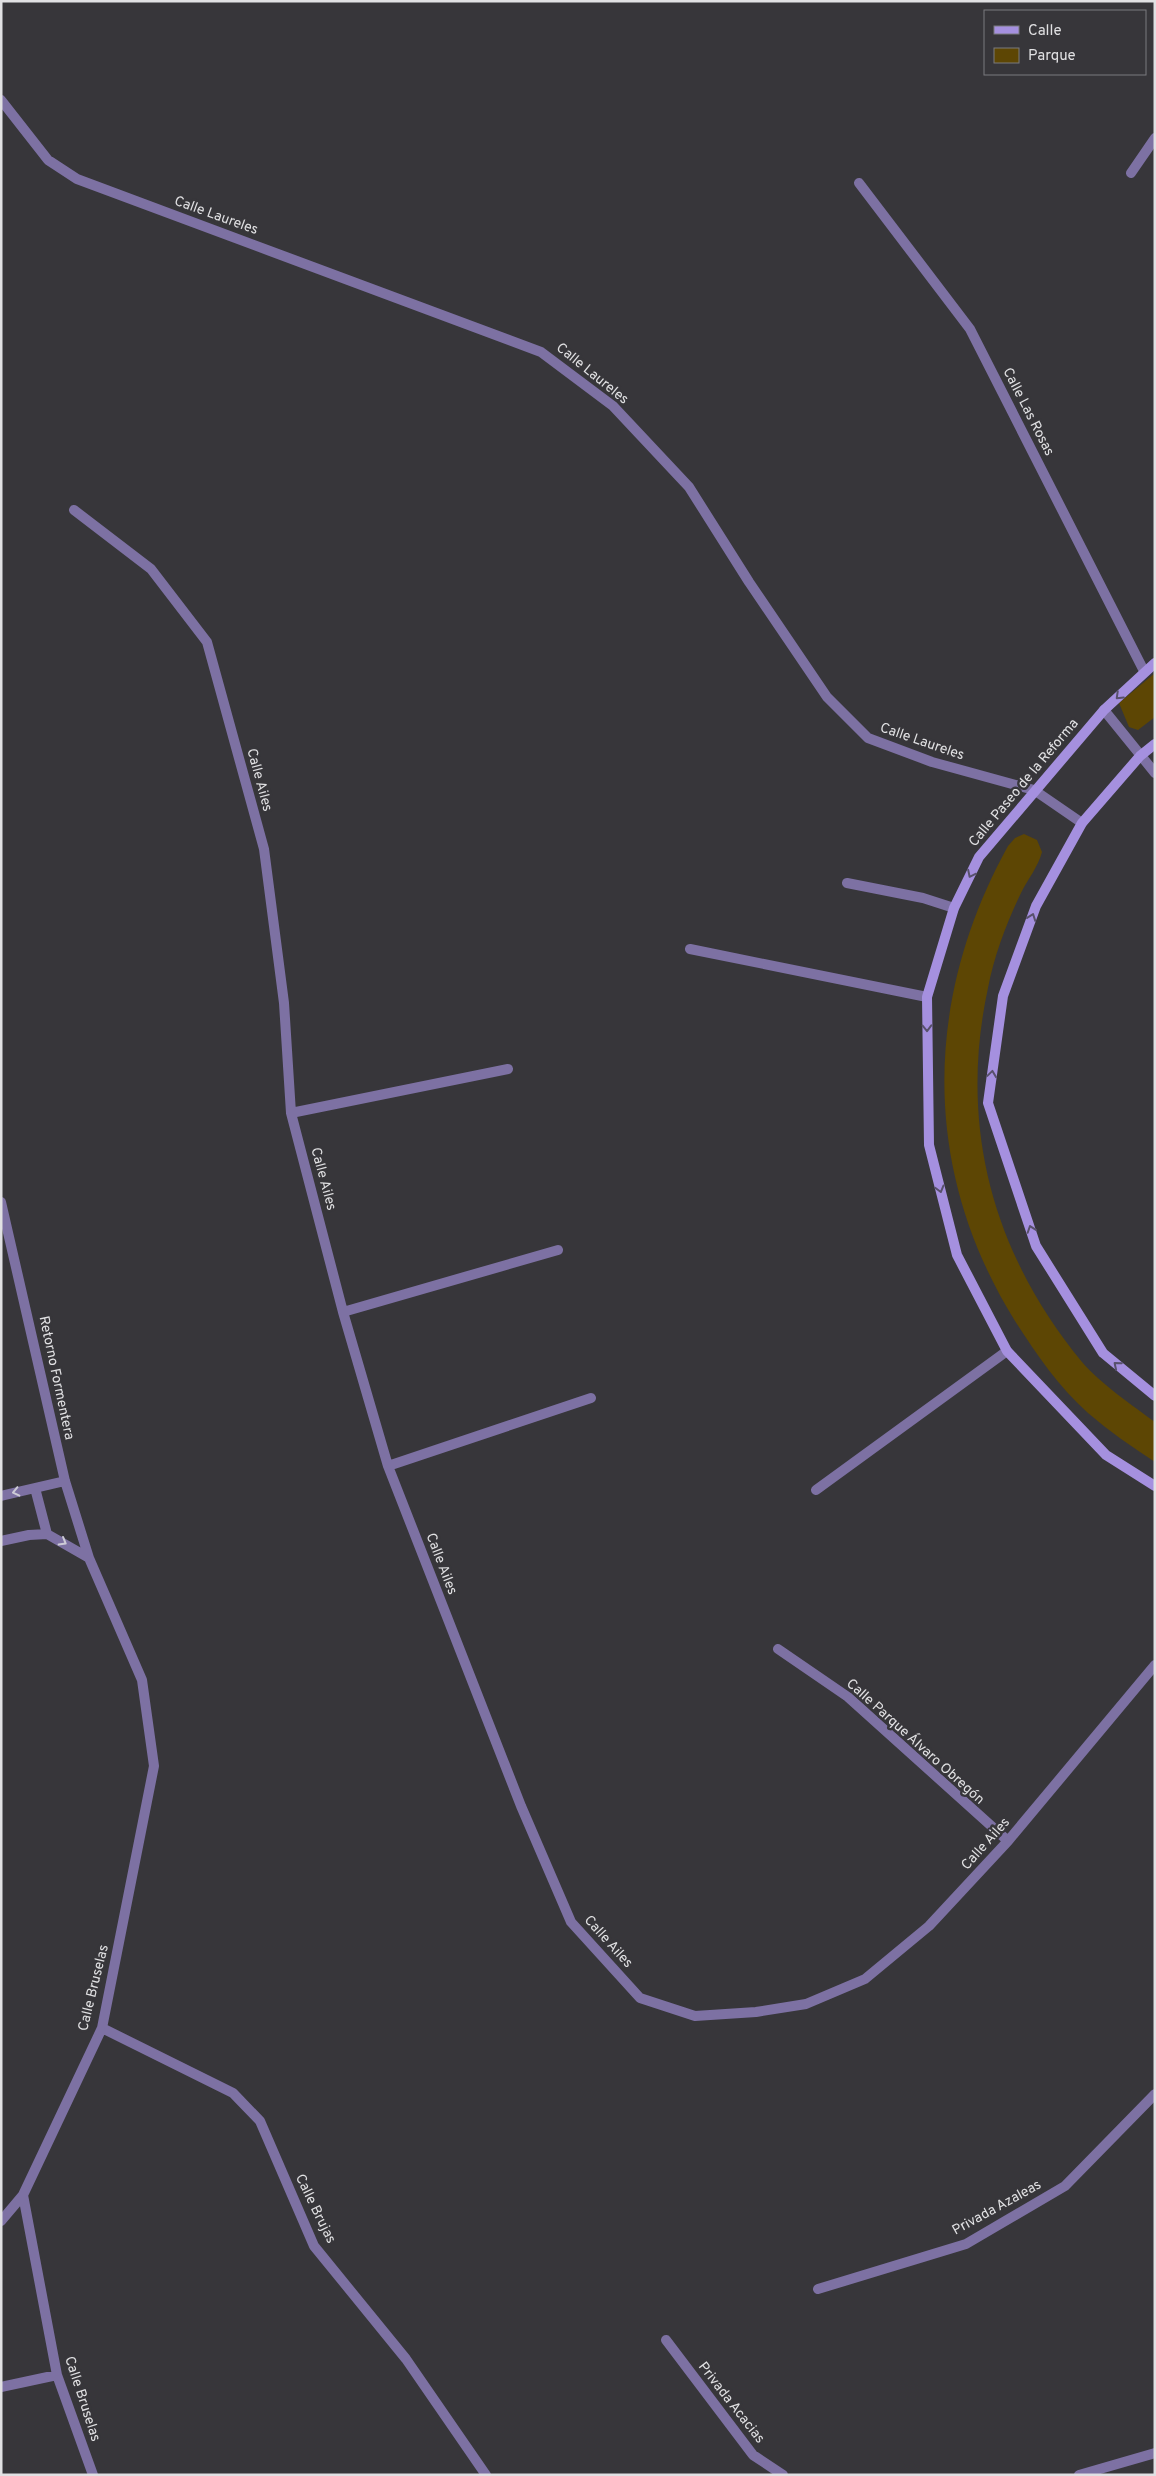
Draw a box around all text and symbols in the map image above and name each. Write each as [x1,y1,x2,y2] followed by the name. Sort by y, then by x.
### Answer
[984,10,1146,75] legend
[1028,22,1062,41] text: Calle
[1028,47,1076,66] text: Parque
[172,193,260,239] street label: Calle Laureles
[552,340,632,408] street label: Calle Laureles
[998,365,1058,459] street label: Calle Las Rosas
[1116,690,1125,699] one-way arrow
[966,716,1082,850] street label: Calle Paseo de la Reforma
[878,720,966,764] street label: Calle Laureles
[242,747,276,813] street label: Calle Ailes
[966,869,977,878] one-way arrow
[1026,913,1036,922] one-way arrow
[922,1025,932,1033] one-way arrow
[987,1069,997,1078] one-way arrow
[306,1146,340,1212] street label: Calle Ailes
[935,1185,945,1193] one-way arrow
[1026,1225,1036,1234] one-way arrow
[35,1314,77,1442] street label: Retorno Formentera
[1114,1361,1123,1370] one-way arrow
[11,1487,20,1497] one-way arrow
[421,1531,461,1597] street label: Calle Ailes
[58,1536,67,1546] one-way arrow
[842,1675,988,1809] street label: Calle Parque Álvaro Obregón
[958,1814,1014,1874] street label: Calle Ailes
[580,1912,636,1972] street label: Calle Ailes
[75,1943,113,2033] street label: Calle Bruselas
[291,2172,339,2246] street label: Calle Brujas
[950,2177,1044,2239] street label: Privada Azaleas
[60,2354,104,2444] street label: Calle Bruselas
[694,2359,768,2447] street label: Privada Acacias

